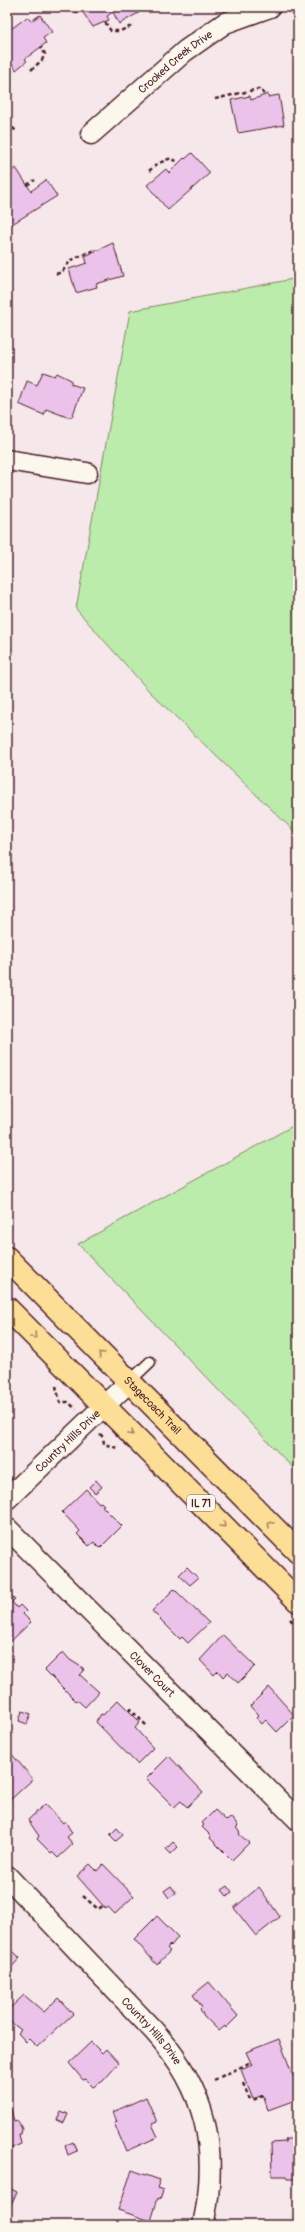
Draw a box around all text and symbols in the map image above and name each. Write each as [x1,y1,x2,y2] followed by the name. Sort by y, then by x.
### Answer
[136,28,215,96] street label: Crooked Creek Drive
[30,1331,37,1339] one-way arrow
[99,1351,106,1359] one-way arrow
[121,1374,184,1437] street label: Stagecoach Trail
[33,1407,104,1475] street label: Country Hills Drive
[126,1428,134,1436] one-way arrow
[187,1495,215,1511] road number: IL 71
[218,1520,226,1528] one-way arrow
[268,1521,275,1529] one-way arrow
[127,1649,178,1700] street label: Clover Court
[119,1995,184,2068] street label: Country Hills Drive

